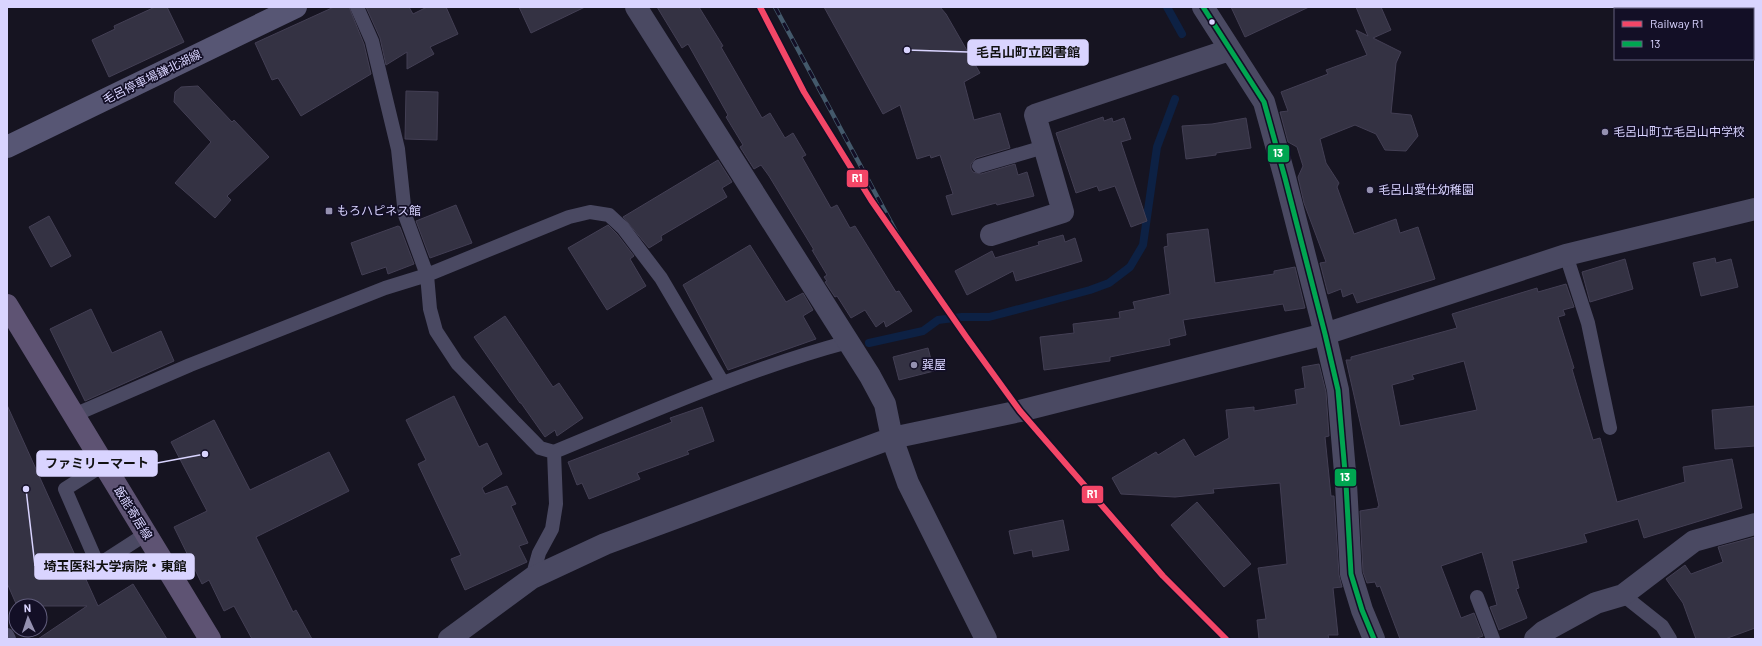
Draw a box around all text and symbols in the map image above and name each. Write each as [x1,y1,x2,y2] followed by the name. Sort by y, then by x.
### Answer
[1614,8,1754,60] legend
[1650,16,1703,30] text: Railway R1
[1207,17,1217,27] unlabelled marker
[1650,36,1660,50] text: 13
[968,40,1088,65] callout: 毛呂山町立図書館
[976,44,1080,60] text: 毛呂山町立図書館
[100,46,203,106] street label: 毛呂停車場鎌北湖線
[1613,124,1745,138] place label: 毛呂山町立毛呂山中学校
[1600,127,1610,137] marker: 毛呂山町立毛呂山中学校
[1267,144,1290,163] line badge: 13
[1273,146,1283,159] text: 13
[846,169,869,188] line badge: R1
[852,171,862,184] text: R1
[1378,182,1474,196] place label: 毛呂山愛仕幼稚園
[1365,185,1375,195] marker: 毛呂山愛仕幼稚園
[337,203,421,217] place label: もろハピネス館
[324,206,334,216] marker: もろハピネス館
[922,357,946,371] place label: 巽屋
[909,360,919,370] marker: 巽屋
[37,451,157,476] callout: ファミリーマート
[45,455,149,471] text: ファミリーマート
[1334,468,1357,487] line badge: 13
[1340,470,1350,483] text: 13
[112,483,156,542] street label: 飯能寄居線
[1081,485,1104,504] line badge: R1
[1087,487,1097,500] text: R1
[35,554,194,579] callout: 埼玉医科大学病院・東館
[43,558,187,574] text: 埼玉医科大学病院・東館
[8,598,48,638] north arrow
[23,601,31,614] text: N

